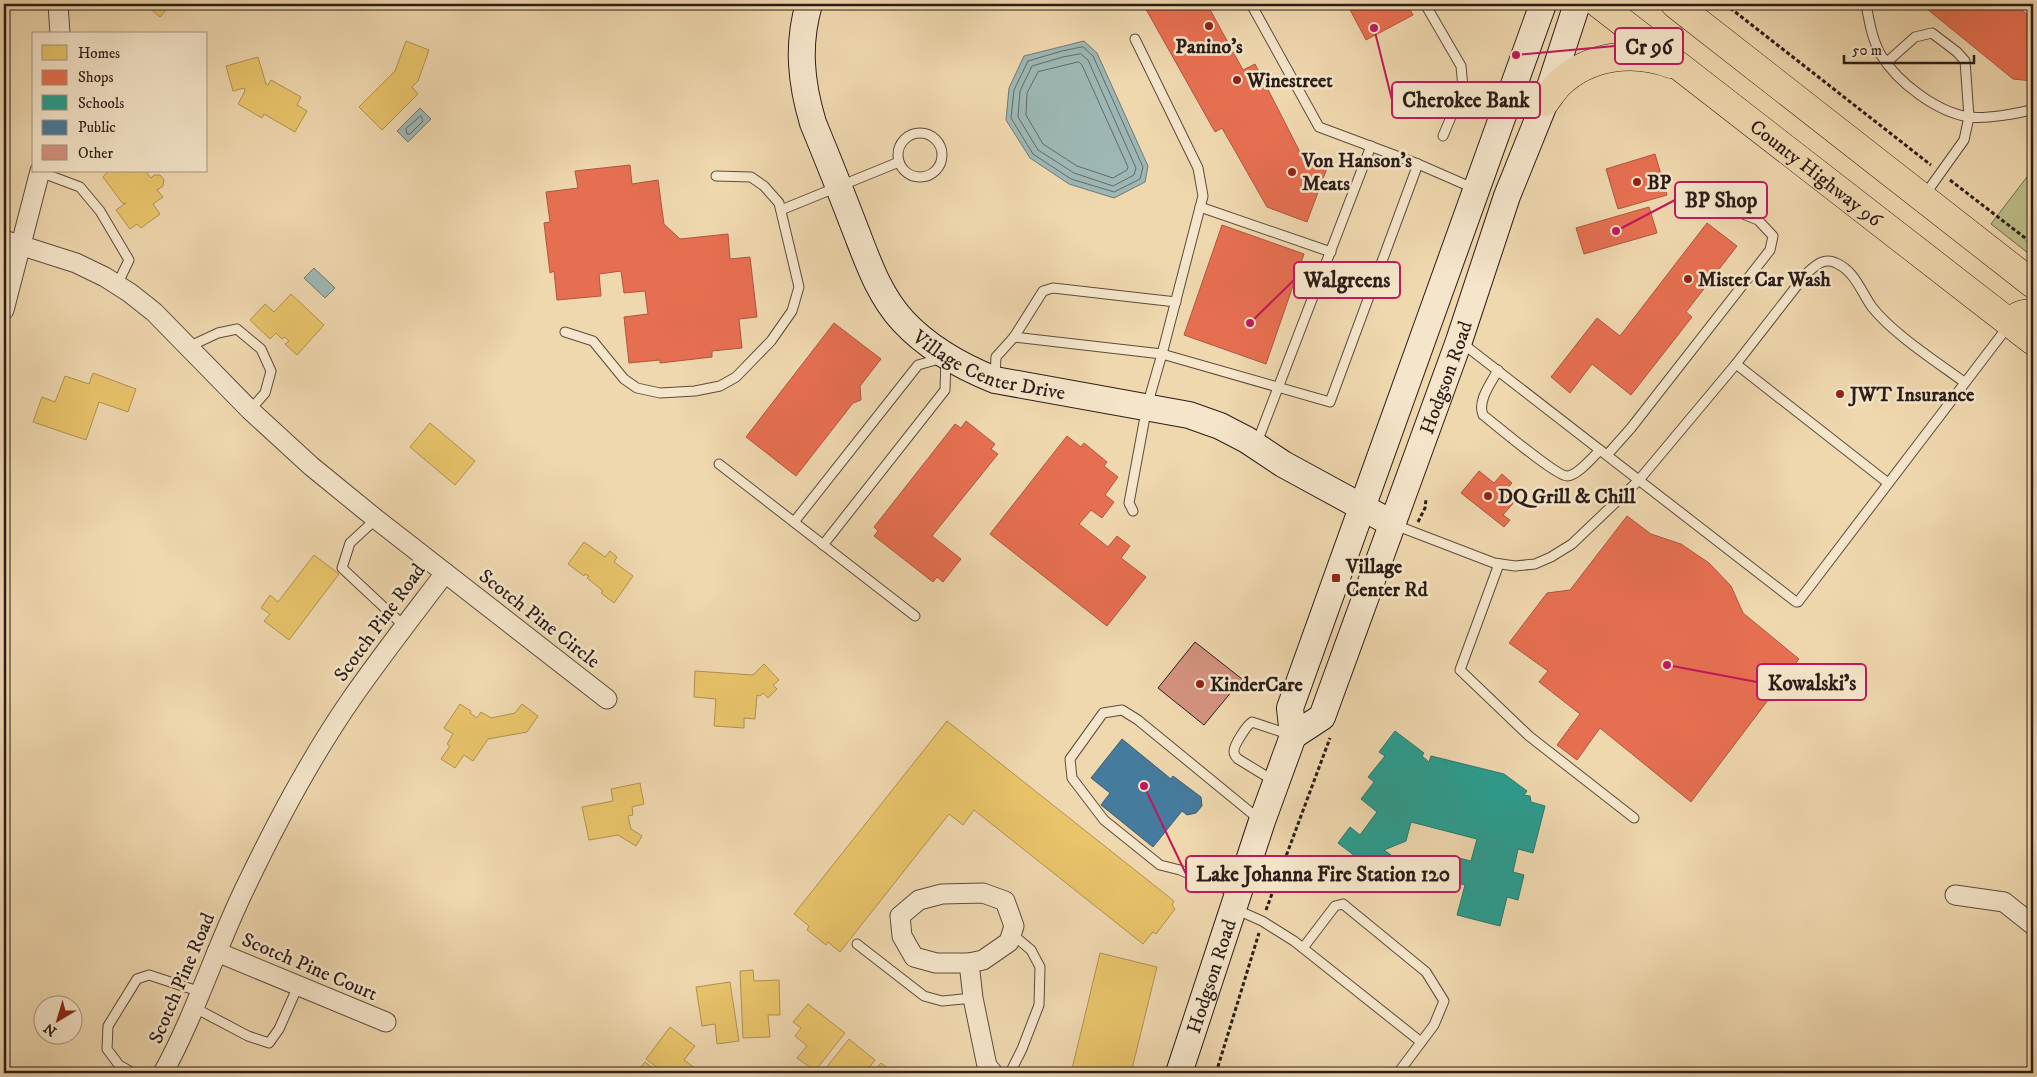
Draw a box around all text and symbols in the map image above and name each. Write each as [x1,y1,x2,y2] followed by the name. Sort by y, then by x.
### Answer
[1203,20,1215,32] marker: Panino's
[1615,28,1683,64] callout: Cr 96
[32,32,208,172] legend
[1844,32,1974,64] scale bar
[1175,35,1243,60] place label: Panino's
[1625,35,1674,61] text: Cr 96
[1852,41,1882,60] text: 50 m
[78,44,120,63] text: Homes
[78,68,114,87] text: Shops
[1246,69,1333,94] place label: Winestreet
[1231,74,1243,86] marker: Winestreet
[1392,82,1540,118] callout: Cherokee Bank
[1402,88,1530,114] text: Cherokee Bank
[78,94,124,113] text: Schools
[1744,115,1887,233] street label: County Highway 96
[78,118,116,137] text: Public
[78,144,113,163] text: Other
[1301,149,1412,197] place label: Von Hanson's Meats
[1286,166,1298,178] marker: Von Hanson's Meats
[1647,171,1672,196] place label: BP
[1631,176,1643,188] marker: BP
[1675,182,1767,218] callout: BP Shop
[1685,188,1758,214] text: BP Shop
[1294,262,1400,298] callout: Walgreens
[1303,268,1390,294] text: Walgreens
[1698,268,1831,293] place label: Mister Car Wash
[1682,273,1694,285] marker: Mister Car Wash
[1415,318,1479,438] street label: Hodgson Road
[906,325,1067,406] street label: Village Center Drive
[1848,383,1975,408] place label: JWT Insurance
[1834,388,1846,400] marker: JWT Insurance
[1498,485,1637,510] place label: DQ Grill & Chill
[1482,490,1494,502] marker: DQ Grill & Chill
[1345,555,1429,603] place label: Village Center Rd
[329,559,431,687] street label: Scotch Pine Road
[473,564,605,674] street label: Scotch Pine Circle
[1330,572,1342,584] marker: Village Center Rd
[1757,664,1866,700] callout: Kowalski's
[1768,671,1856,697] text: Kowalski's
[1210,673,1304,698] place label: KinderCare
[1194,678,1206,690] marker: KinderCare
[1186,856,1460,892] callout: Lake Johanna Fire Station 120
[1196,862,1450,888] text: Lake Johanna Fire Station 120
[144,909,221,1048] street label: Scotch Pine Road
[1182,916,1243,1037] street label: Hodgson Road
[238,928,381,1007] street label: Scotch Pine Court
[32,994,82,1044] north arrow
[40,1019,61,1040] text: N

